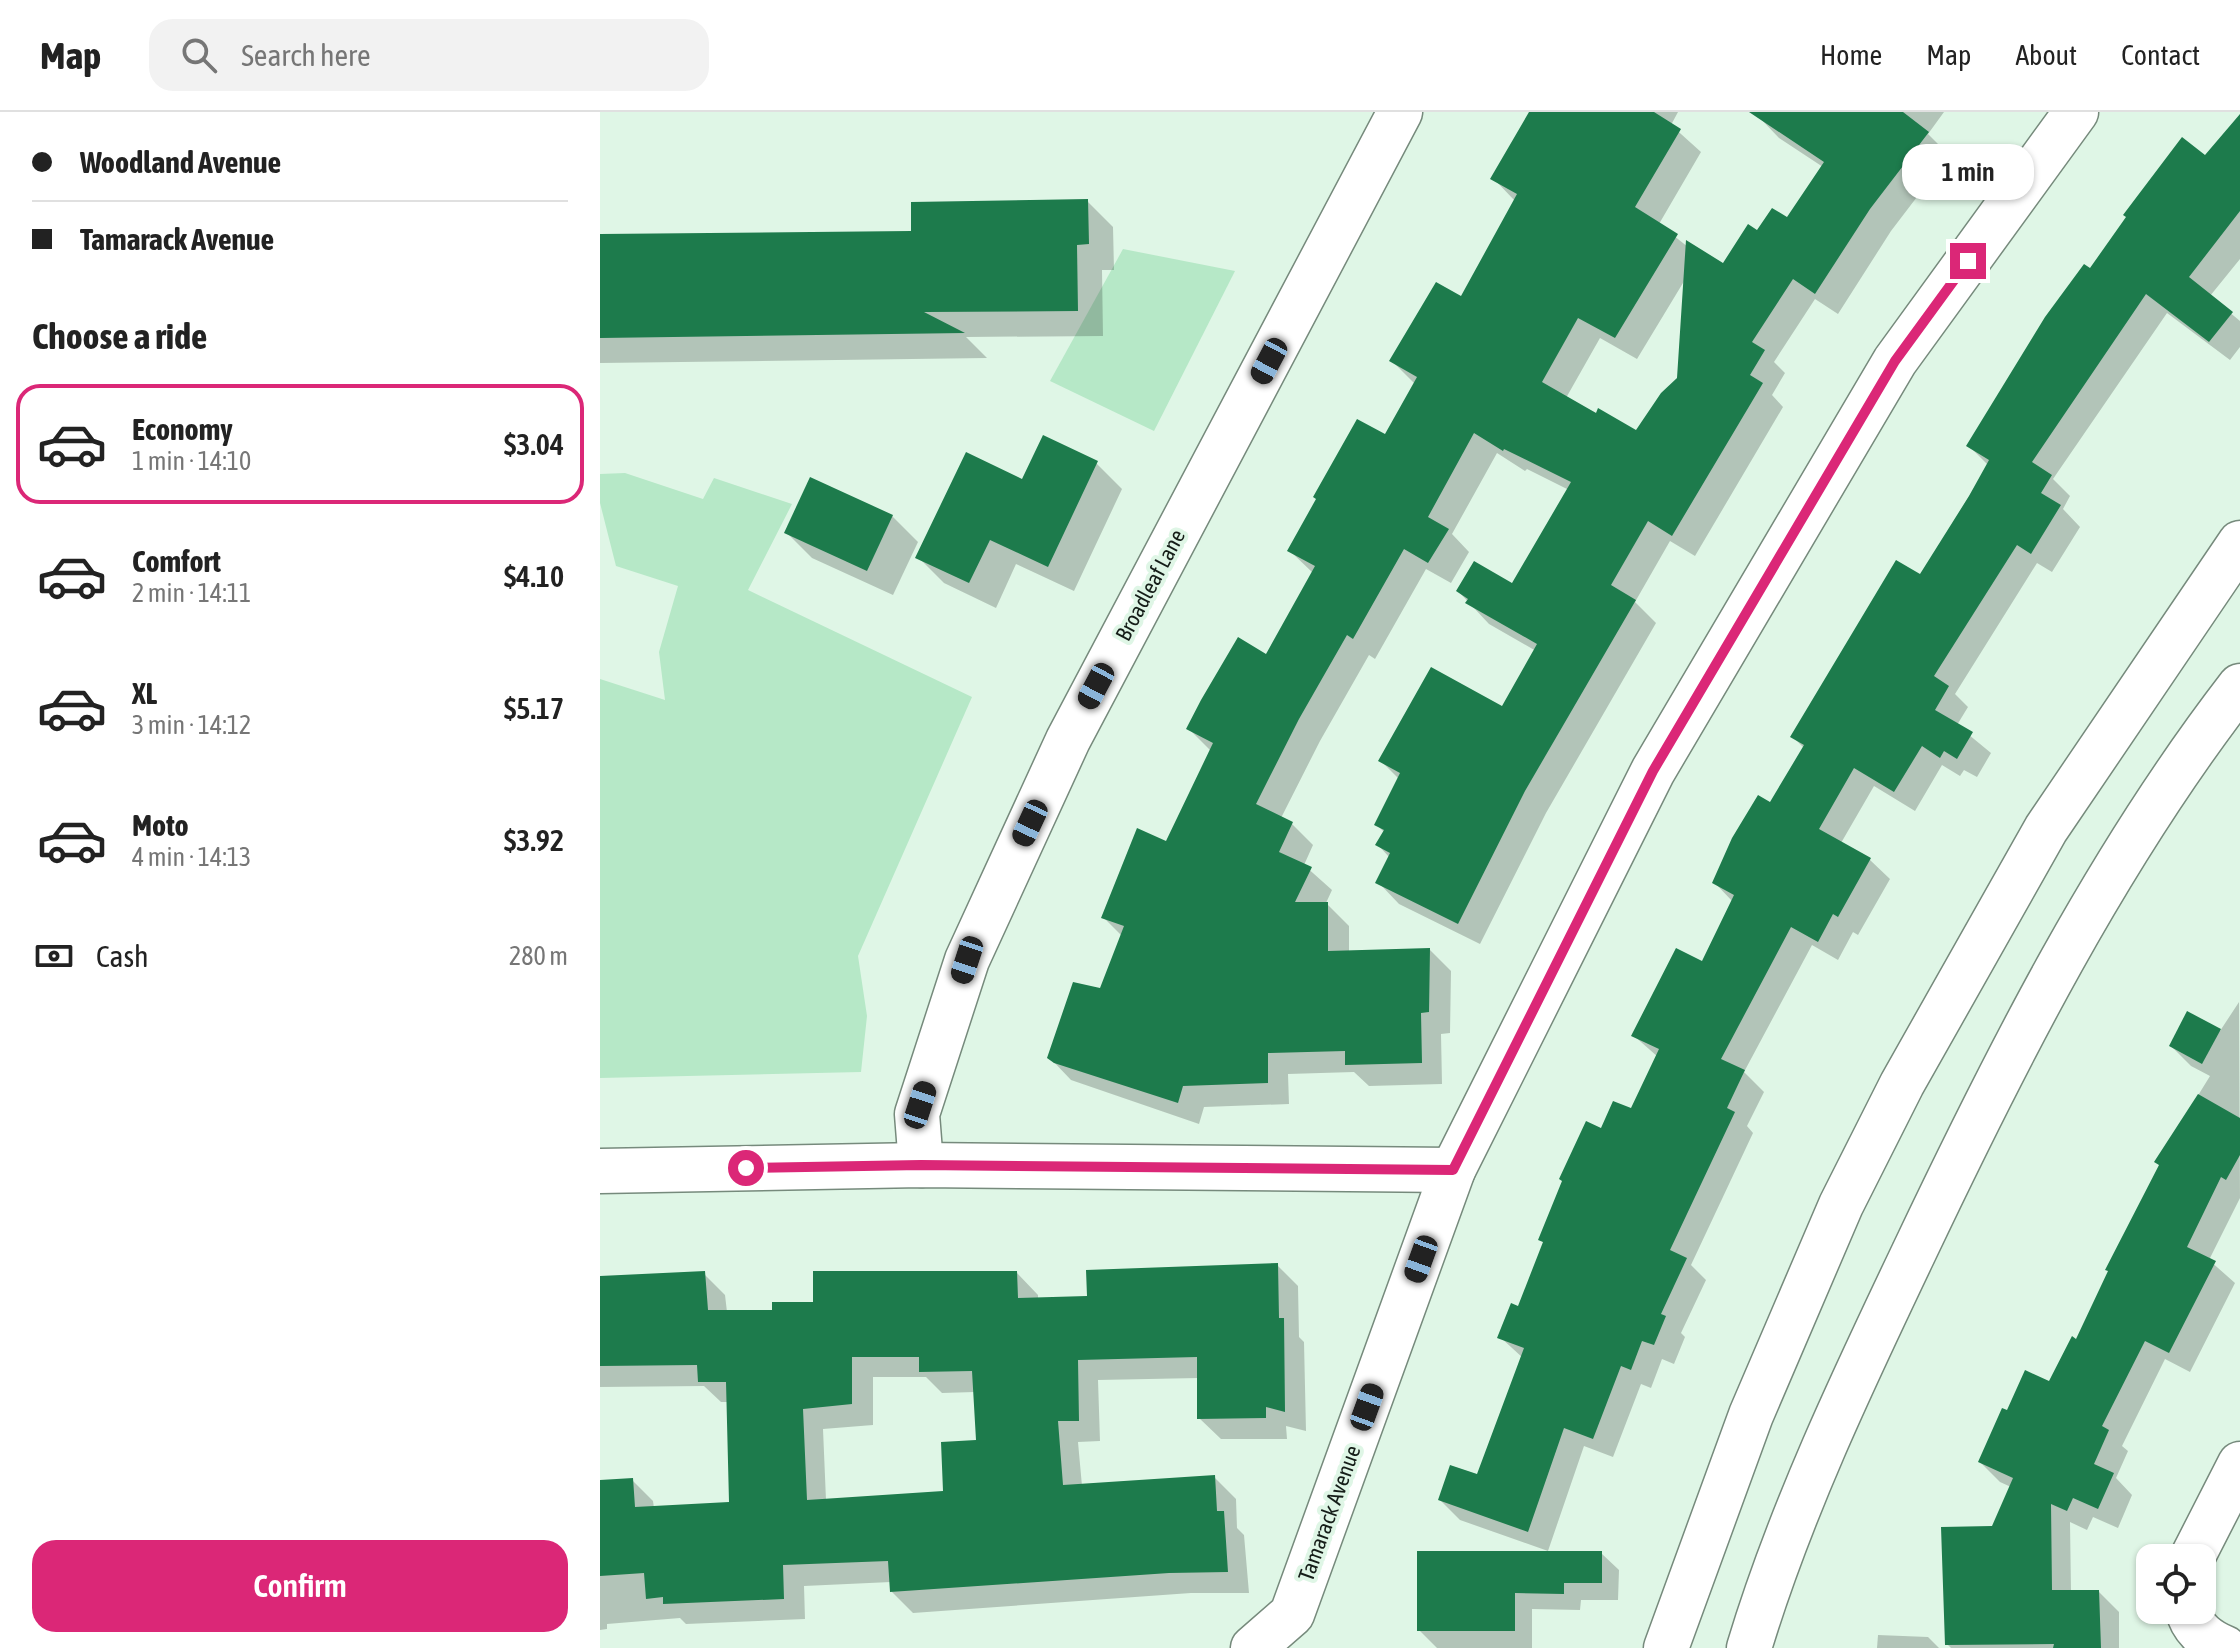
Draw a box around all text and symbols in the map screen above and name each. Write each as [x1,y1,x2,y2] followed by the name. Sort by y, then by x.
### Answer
[149,19,709,91] search box
[177,33,221,77] icon: search
[40,34,101,77] text: Map
[241,38,371,72] text: Search here
[1820,39,1882,71] text: Home
[1926,39,1971,71] text: Map
[2015,39,2077,71] text: About
[2121,39,2200,71] text: Contact
[80,145,281,179] text: Woodland Avenue
[1902,145,2034,201] callout: 1 min
[1941,157,1995,187] text: 1 min
[80,222,274,256] text: Tamarack Avenue
[1950,243,1986,279] route end
[32,315,207,357] text: Choose a ride
[1247,334,1291,388] car
[36,408,108,480] icon: car
[132,412,233,446] text: Economy
[504,427,564,461] text: $3.04
[132,446,251,476] text: 1 min · 14:10
[1110,525,1190,645] street label: Broadleaf Lane
[36,540,108,612] icon: car
[132,544,221,578] text: Comfort
[504,559,564,593] text: $4.10
[132,578,251,608] text: 2 min · 14:11
[1074,659,1118,713] car
[36,672,108,744] icon: car
[132,676,157,710] text: XL
[504,691,564,725] text: $5.17
[132,710,251,740] text: 3 min · 14:12
[1009,796,1051,850] car
[36,804,108,876] icon: car
[132,808,189,842] text: Moto
[504,823,564,857] text: $3.92
[132,842,251,872] text: 4 min · 14:13
[948,933,986,987] car
[32,934,76,978] icon: cash
[96,939,149,973] text: Cash
[509,941,568,971] text: 280 m
[901,1078,939,1132] car
[728,1150,764,1186] route start
[1402,1232,1440,1286] car
[1348,1380,1386,1434] car
[1292,1442,1366,1584] street label: Tamarack Avenue
[32,1540,568,1632] button: Confirm
[2136,1544,2216,1624] map controls
[2136,1544,2216,1624] button: locate

